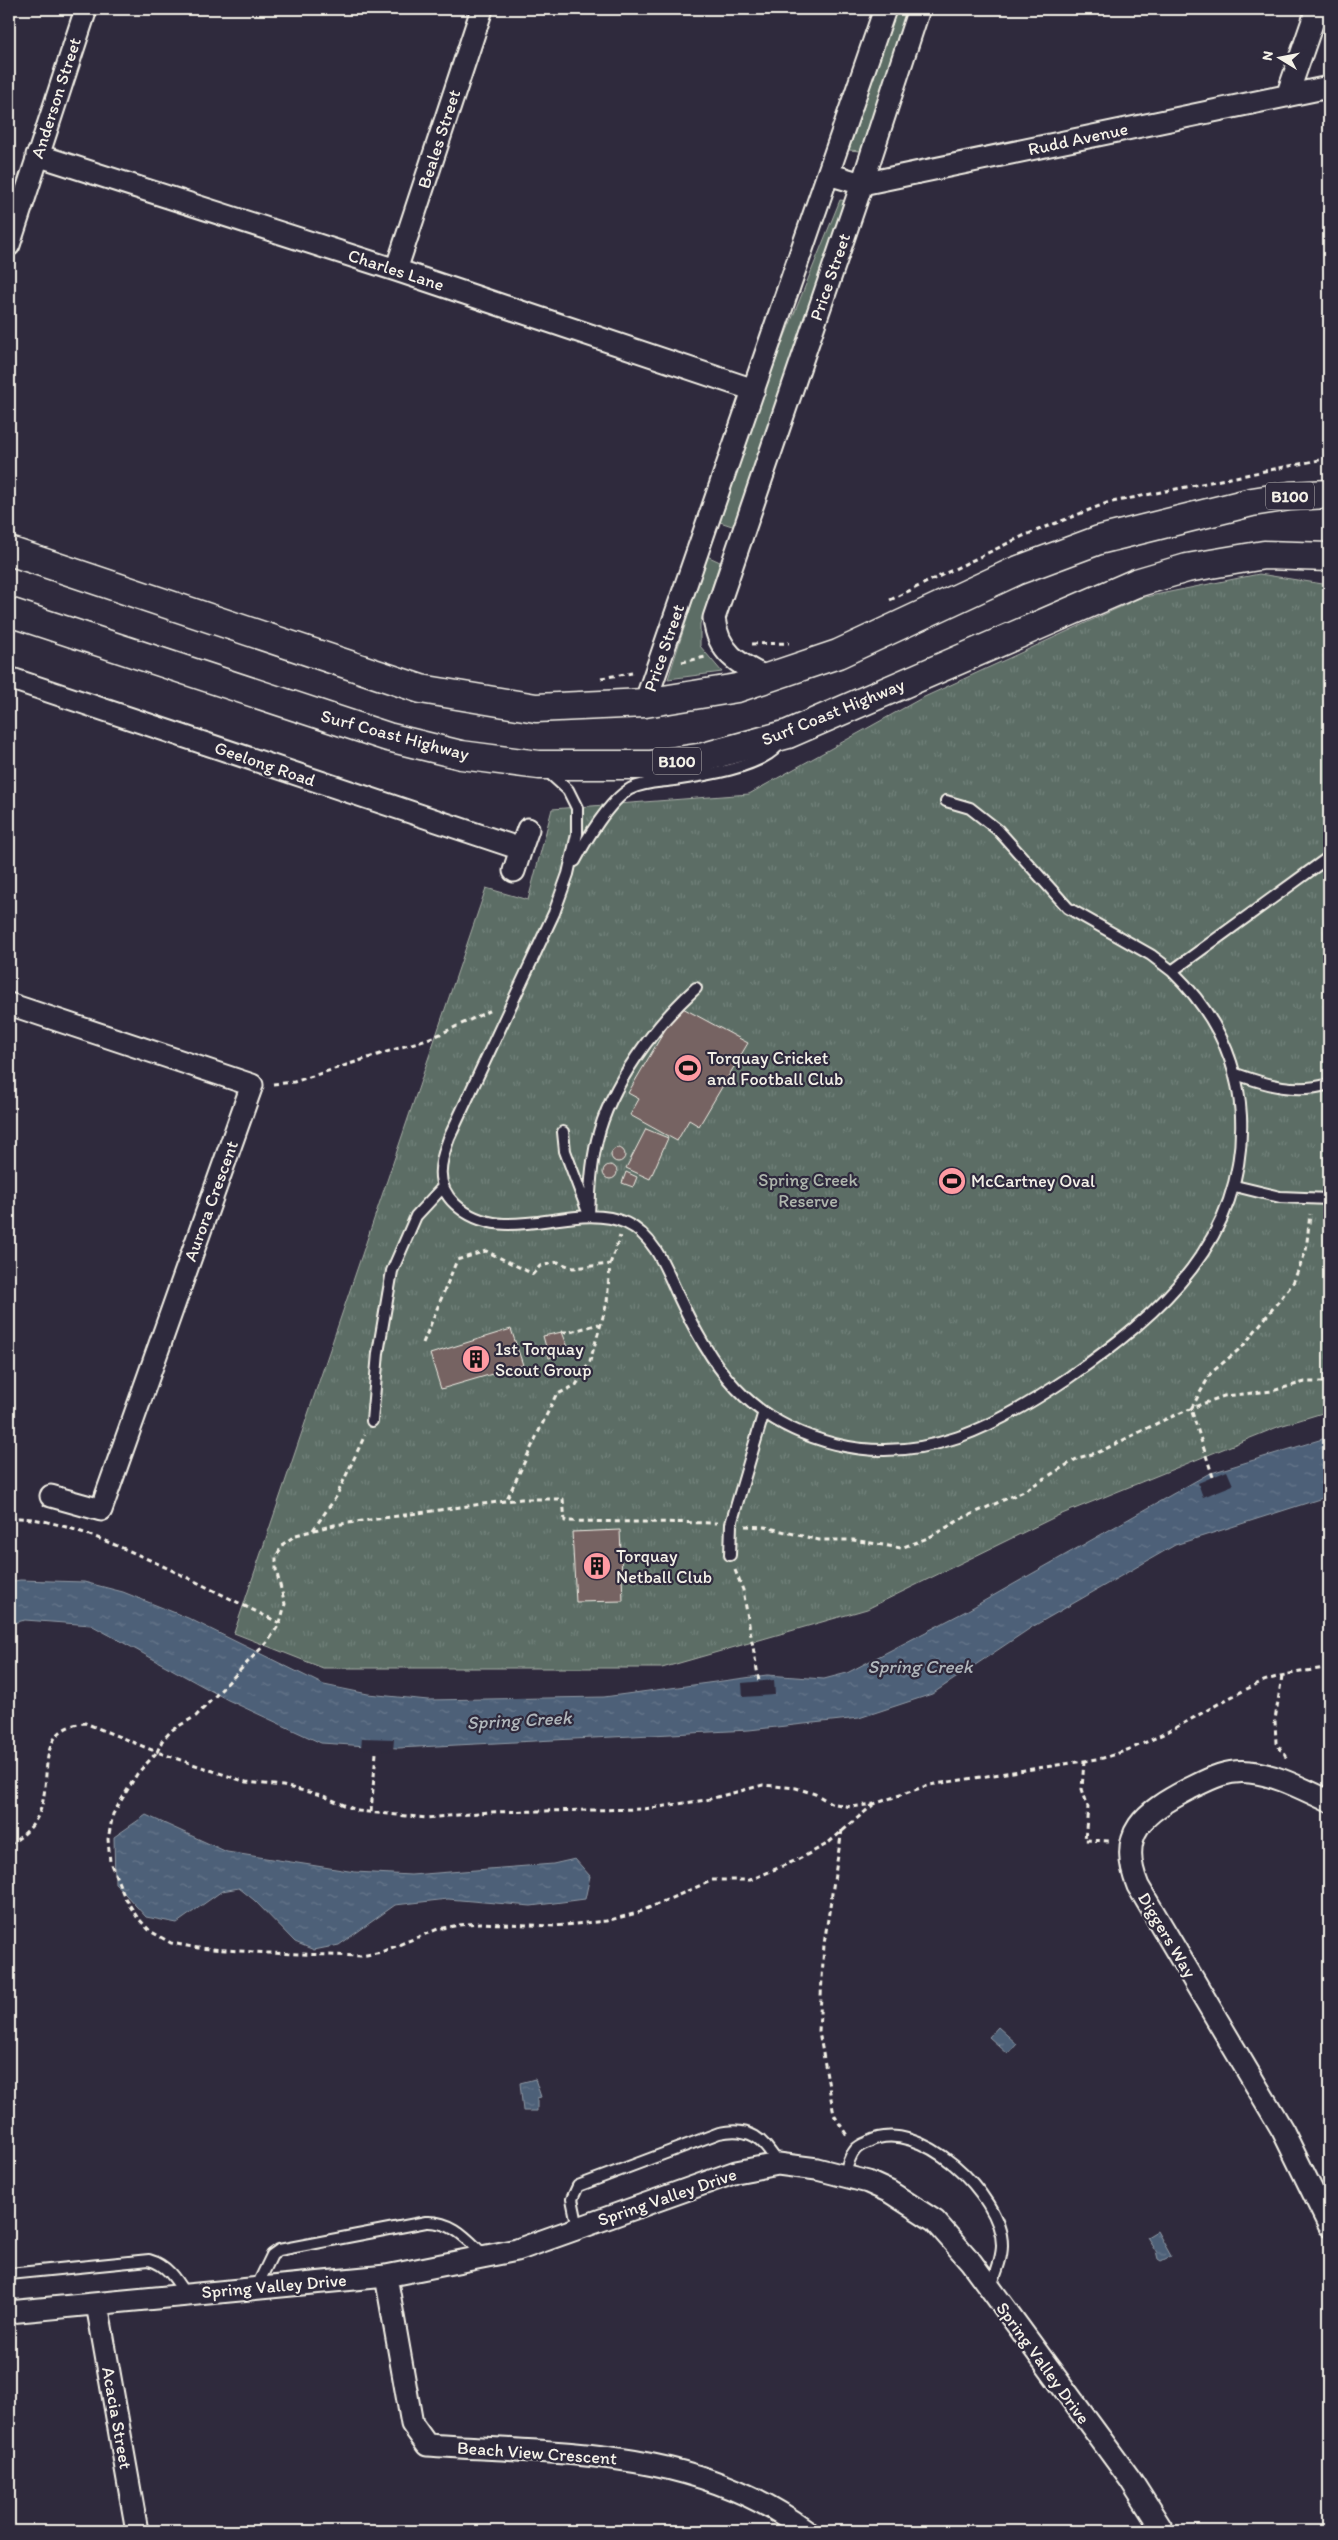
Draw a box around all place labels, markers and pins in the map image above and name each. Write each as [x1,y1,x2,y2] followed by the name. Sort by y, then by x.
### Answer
[707,1047,843,1090] place label: Torquay Cricket and Football Club
[673,1053,703,1083] sports icon: Torquay Cricket and Football Club
[937,1166,967,1196] sports icon: McCartney Oval
[971,1170,1095,1192] place label: McCartney Oval
[495,1338,592,1381] place label: 1st Torquay Scout Group
[461,1344,491,1374] building icon: 1st Torquay Scout Group
[616,1545,712,1588] place label: Torquay Netball Club
[582,1551,612,1581] building icon: Torquay Netball Club

